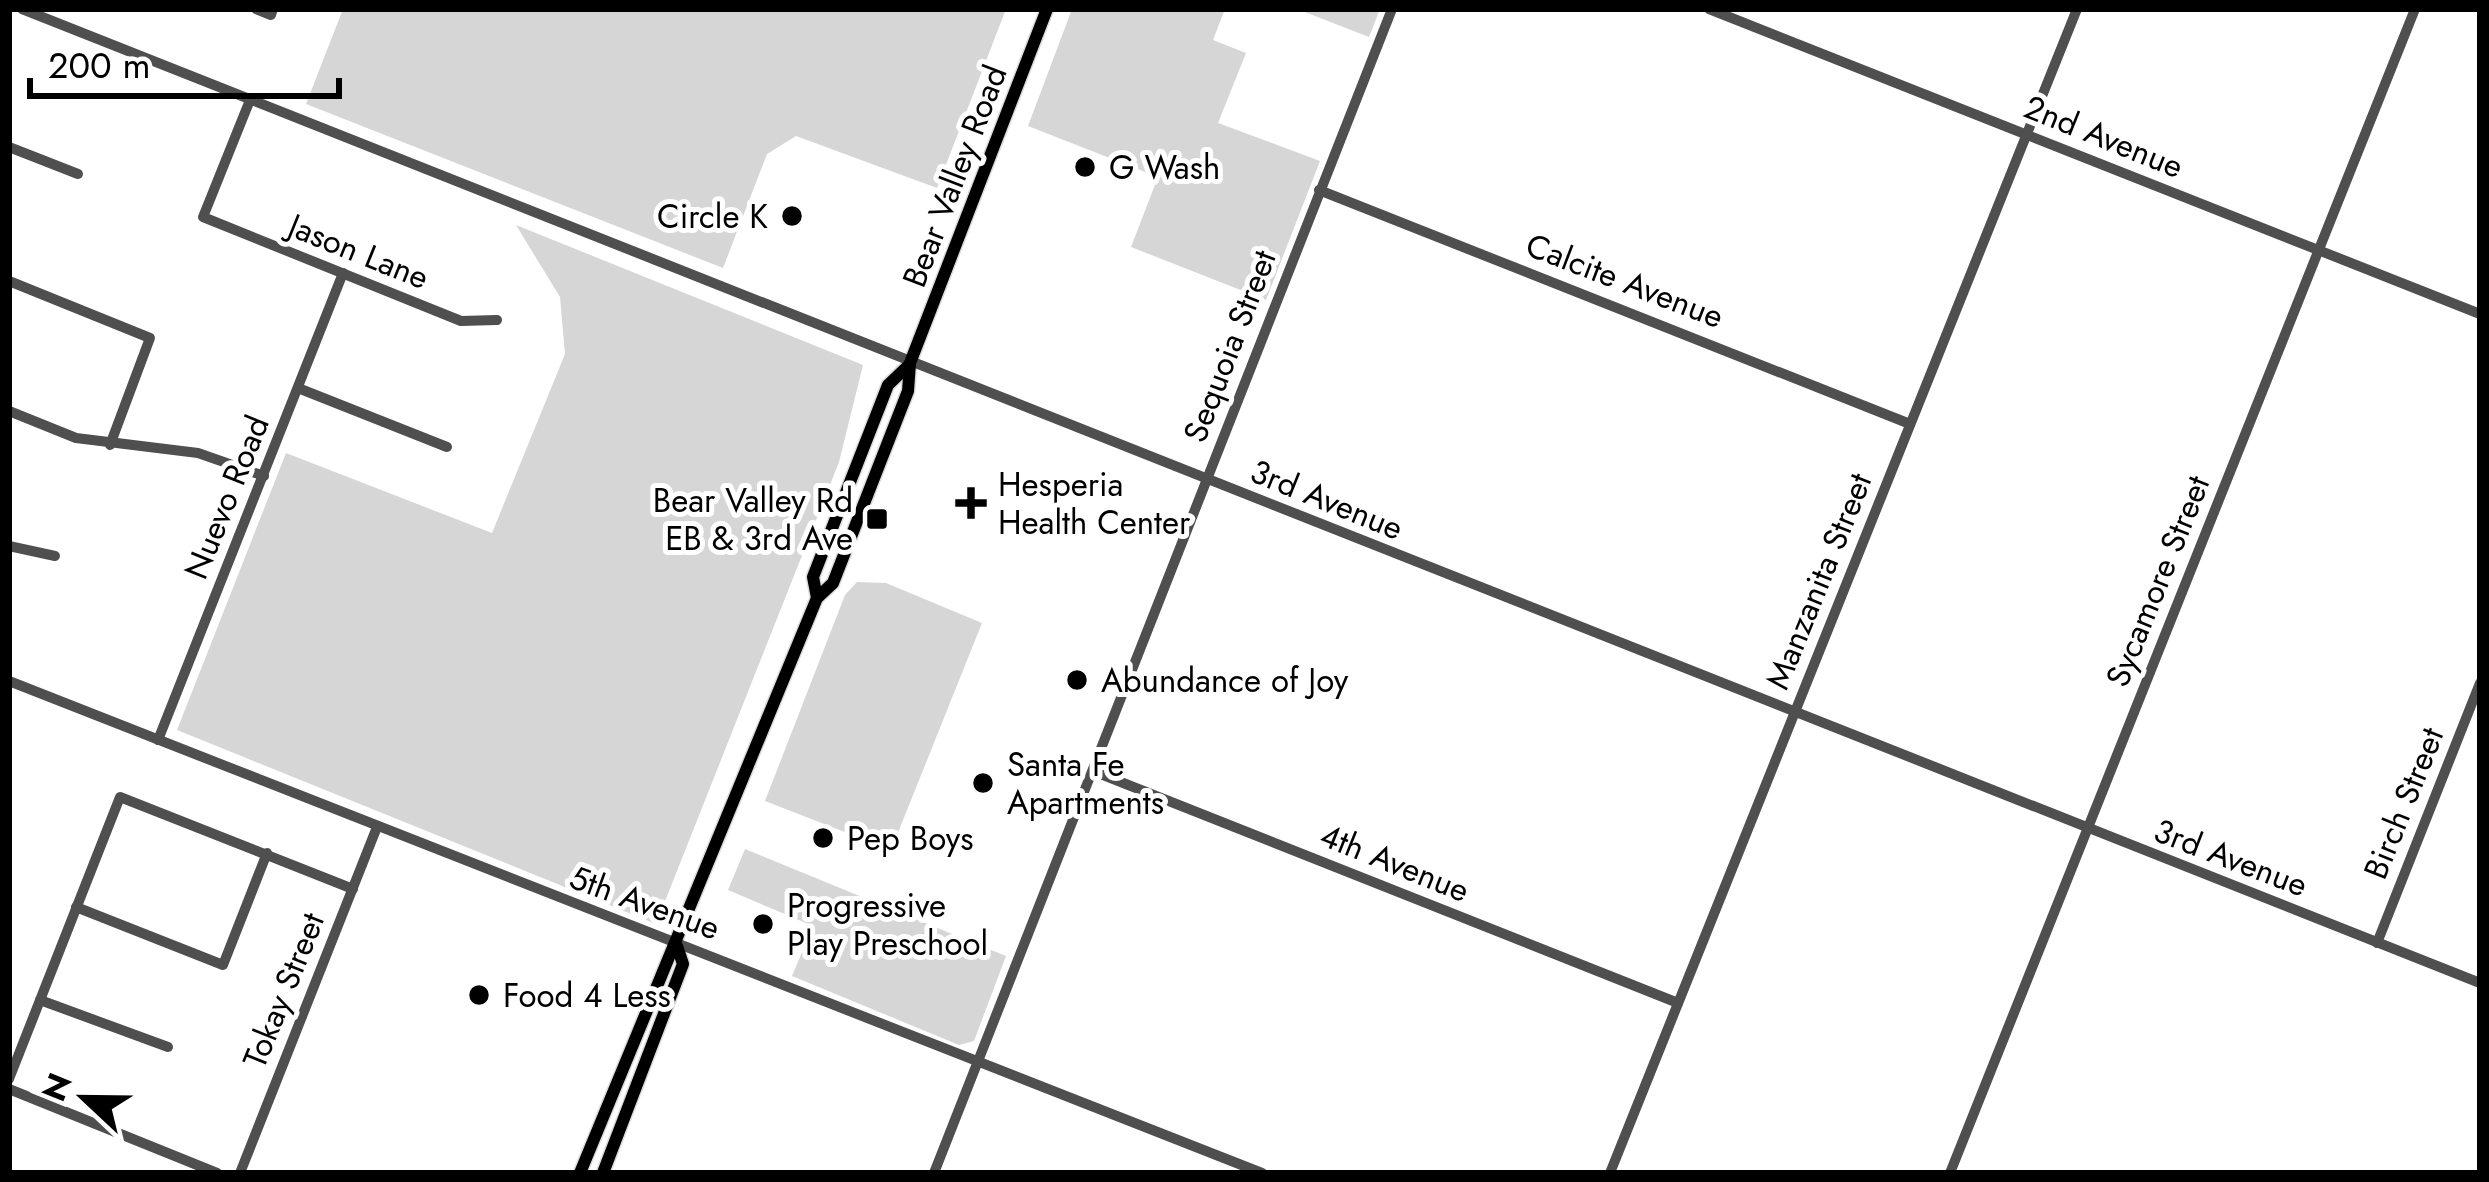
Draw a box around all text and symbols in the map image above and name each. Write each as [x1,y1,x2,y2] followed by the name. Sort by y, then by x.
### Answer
[30,24,339,98] scale bar
[48,39,151,91] text: 200 m
[891,58,1018,294] street label: Bear Valley Road
[2017,83,2190,190] street label: 2nd Avenue
[1109,144,1220,191] place label: G Wash
[1072,154,1098,180] marker: G Wash
[657,193,768,240] place label: Circle K
[278,201,436,301] street label: Jason Lane
[779,203,805,229] marker: Circle K
[1519,221,1730,340] street label: Calcite Avenue
[1171,243,1288,449] street label: Sequoia Street
[172,408,281,586] street label: Nuevo Road
[1243,448,1410,551] street label: 3rd Avenue
[998,461,1191,546] place label: Hesperia Health Center
[1754,466,1883,696] street label: Manzanita Street
[2094,468,2221,694] street label: Sycamore Street
[653,477,853,562] place label: Bear Valley Rd EB & 3rd Ave
[955,487,987,519] marker: Hesperia Health Center
[864,506,890,532] marker: Bear Valley Rd EB & 3rd Ave
[1101,657,1349,704] place label: Abundance of Joy
[1064,667,1090,693] marker: Abundance of Joy
[2352,720,2455,886] street label: Birch Street
[1007,741,1164,826] place label: Santa Fe Apartments
[970,770,996,796] marker: Santa Fe Apartments
[2147,807,2314,908] street label: 3rd Avenue
[1313,811,1476,914] street label: 4th Avenue
[847,815,974,862] place label: Pep Boys
[810,825,836,851] marker: Pep Boys
[563,854,726,951] street label: 5th Avenue
[787,882,988,967] place label: Progressive Play Preschool
[231,906,336,1075] street label: Tokay Street
[750,911,776,937] marker: Progressive Play Preschool
[503,972,671,1019] place label: Food 4 Less
[466,982,492,1008] marker: Food 4 Less
[24,1038,144,1158] north arrow
[30,1066,83,1108] text: N

